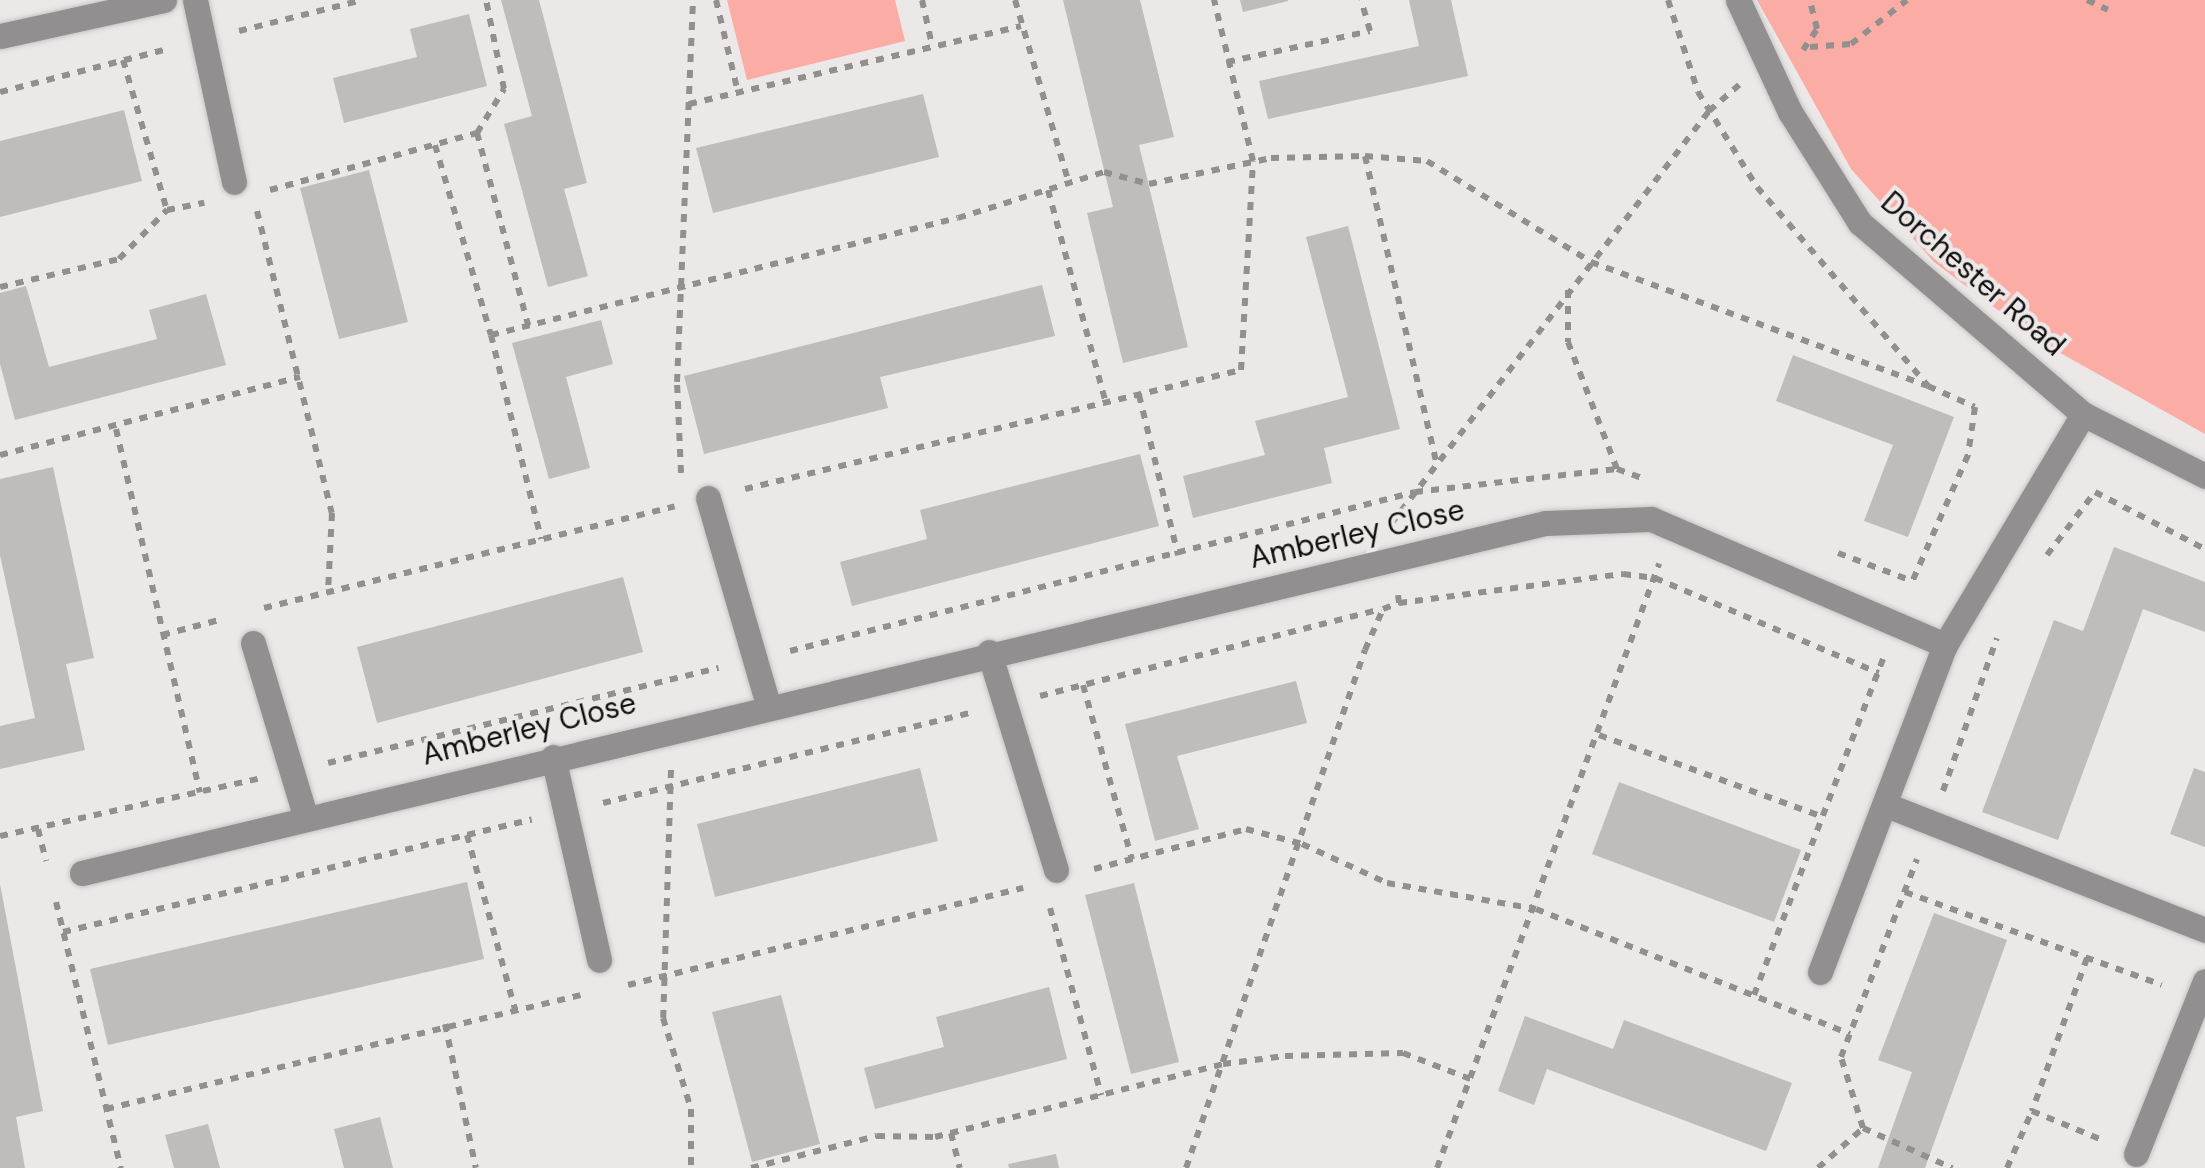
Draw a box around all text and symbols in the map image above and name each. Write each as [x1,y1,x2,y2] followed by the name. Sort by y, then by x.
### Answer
[1874,184,2072,364] street label: Dorchester Road
[1246,492,1468,576] street label: Amberley Close
[418,685,640,773] street label: Amberley Close

